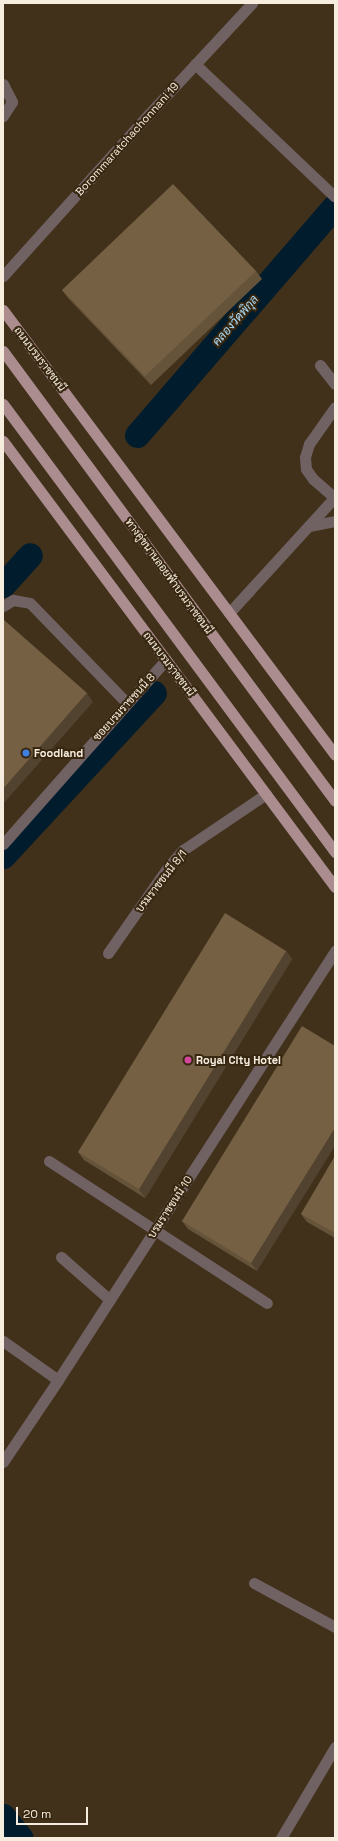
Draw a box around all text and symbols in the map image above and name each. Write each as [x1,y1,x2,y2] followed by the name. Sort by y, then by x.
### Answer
[73,80,181,198] street label: Borommaratchachonnani 19
[210,293,262,349] water label: คลองวัดพิกุล
[11,324,69,394] street label: ถนนบรมราชชนนี
[123,516,215,636] street label: ทางคู่ขนานลอยฟ้าบรมราชชนนี
[140,629,198,699] street label: ถนนบรมราชชนนี
[90,670,158,744] street label: ซอยบรมราชชนนี 8
[34,746,83,760] place label: Foodland
[21,748,31,758] marker: Foodland
[133,847,189,915] street label: บรมราชชนนี 8/1
[196,1053,281,1067] place label: Royal City Hotel
[183,1055,193,1065] marker: Royal City Hotel
[145,1173,195,1241] street label: บรมราชชนนี 10
[18,1799,90,1825] scale bar
[23,1806,51,1822] text: 20 m

